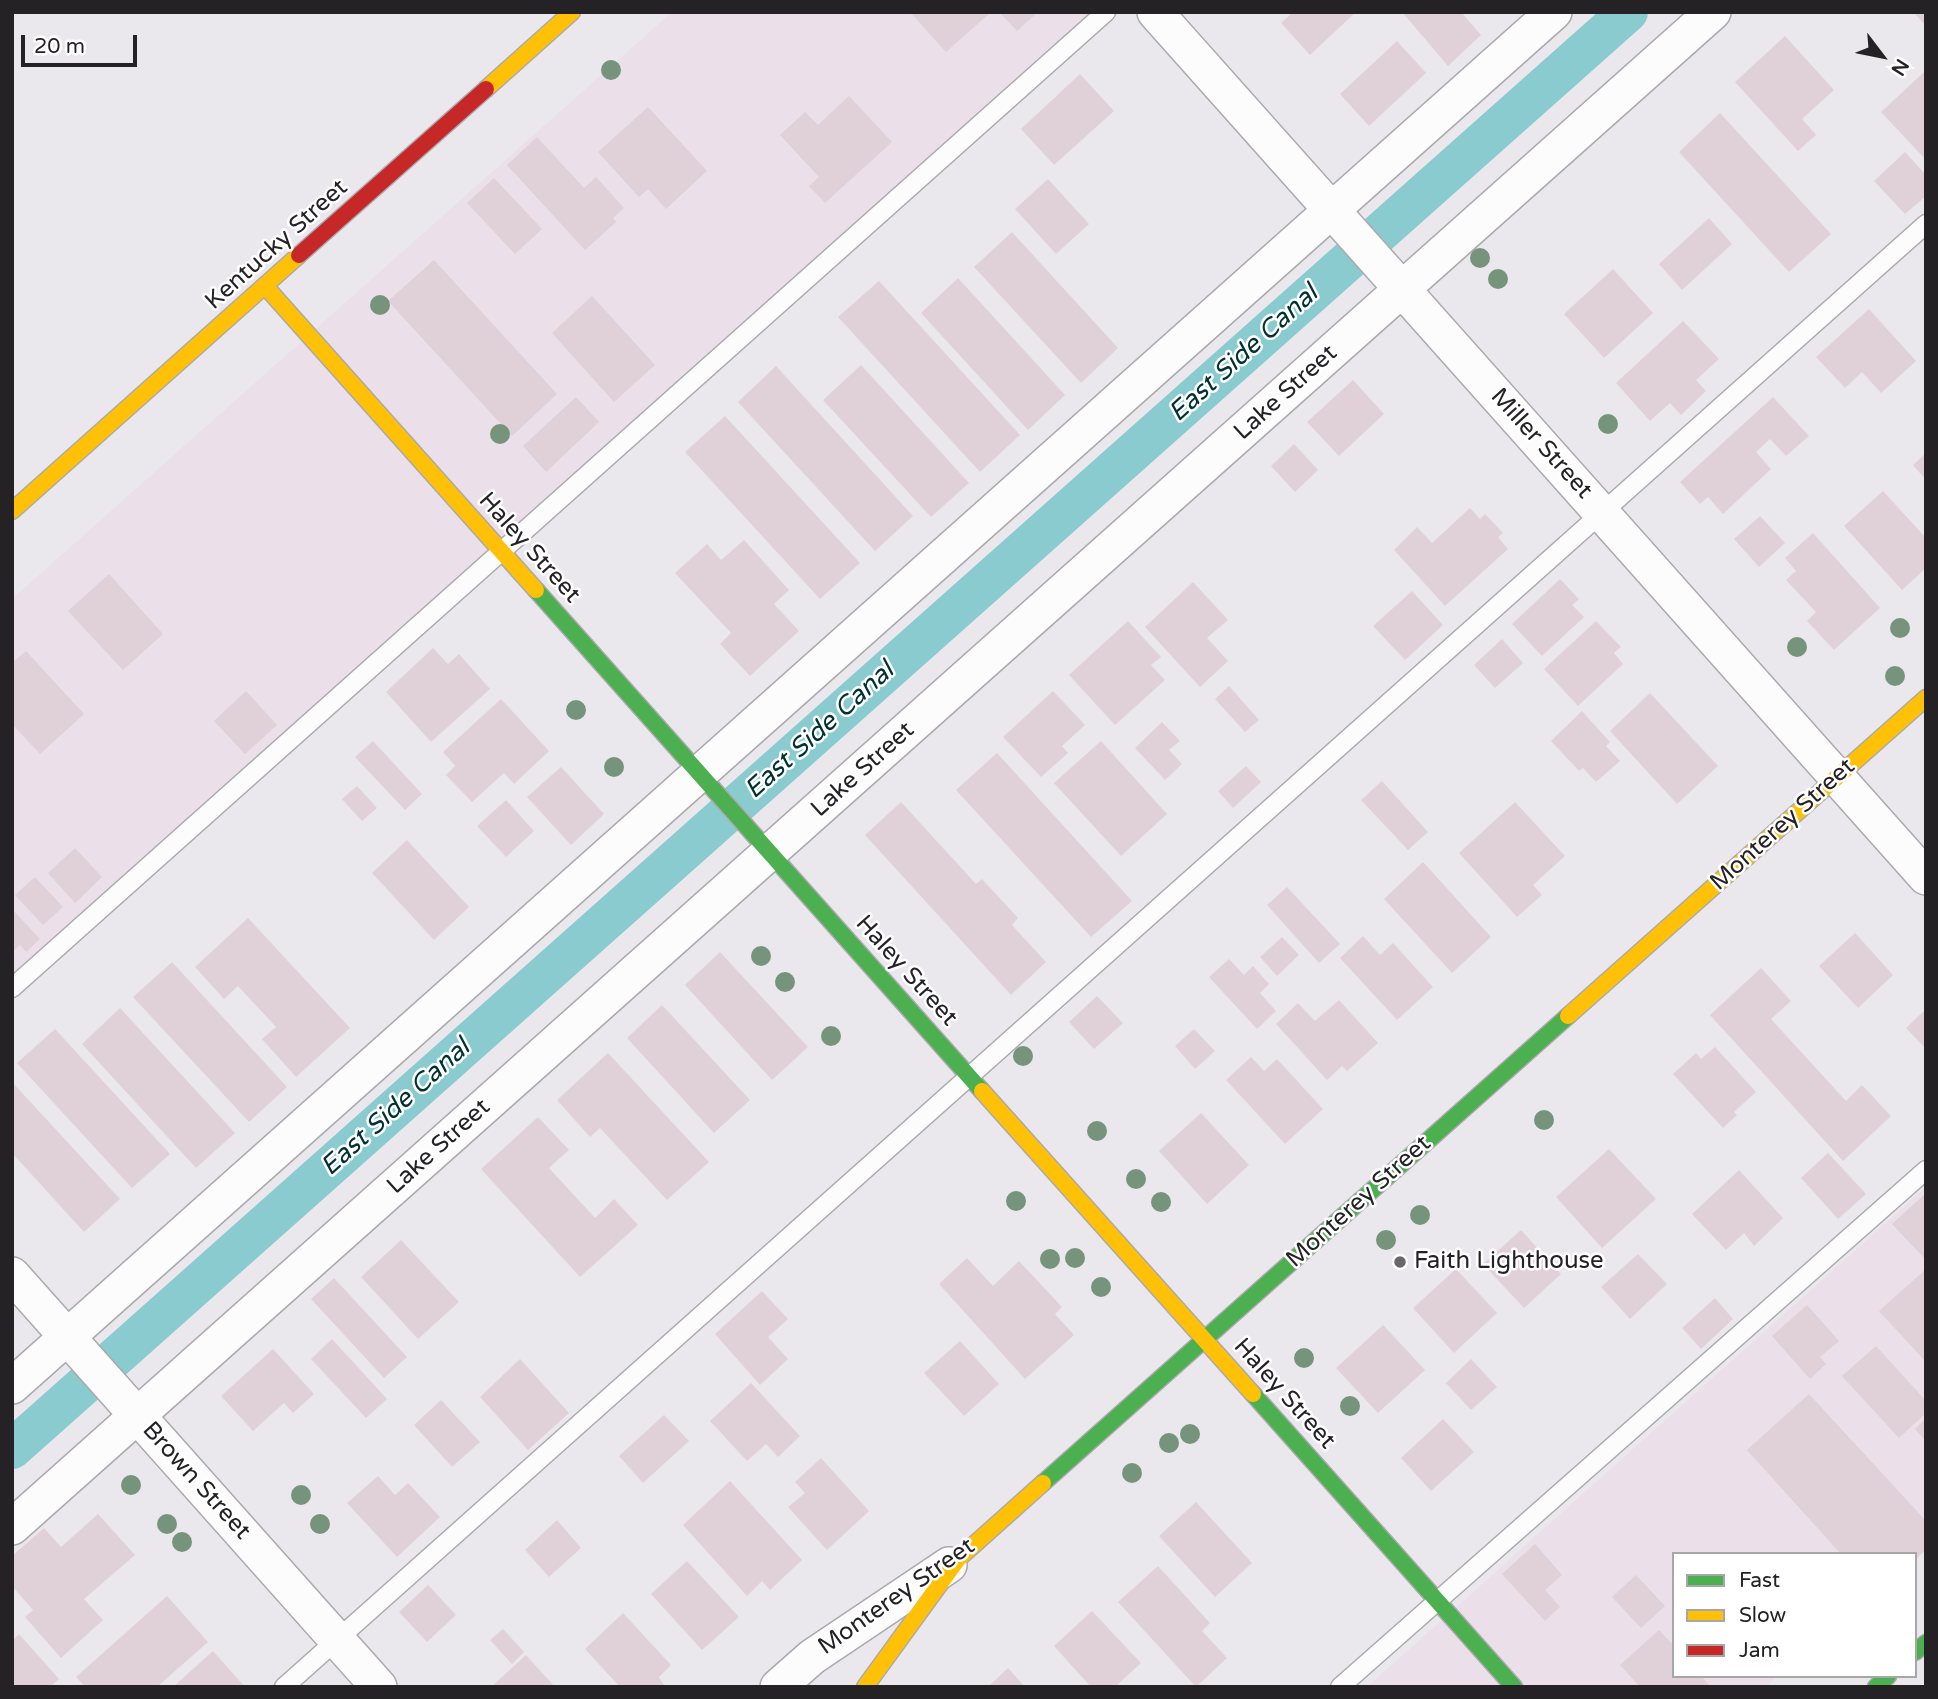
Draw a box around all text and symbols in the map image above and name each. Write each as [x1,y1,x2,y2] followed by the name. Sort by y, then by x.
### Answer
[24,21,140,65] scale bar
[1847,21,1917,91] north arrow
[34,34,85,59] text: 20 m
[1886,55,1913,79] text: N
[200,174,354,316] street label: Kentucky Street
[1163,279,1325,429] water label: East Side Canal
[1229,339,1343,447] street label: Lake Street
[1484,383,1598,505] street label: Miller Street
[472,487,586,609] street label: Haley Street
[739,656,901,806] water label: East Side Canal
[806,716,920,824] street label: Lake Street
[1705,753,1861,897] street label: Monterey Street
[849,910,963,1032] street label: Haley Street
[315,1033,477,1183] water label: East Side Canal
[382,1093,496,1201] street label: Lake Street
[1281,1130,1437,1274] street label: Monterey Street
[1414,1248,1604,1276] place label: Faith Lighthouse
[1392,1254,1408,1270] marker: Faith Lighthouse
[1227,1333,1341,1455] street label: Haley Street
[136,1416,256,1546] street label: Brown Street
[813,1532,981,1662] street label: Monterey Street
[1672,1552,1917,1678] legend
[1739,1568,1780,1593] text: Fast
[1739,1603,1786,1628] text: Slow
[1739,1638,1780,1663] text: Jam

